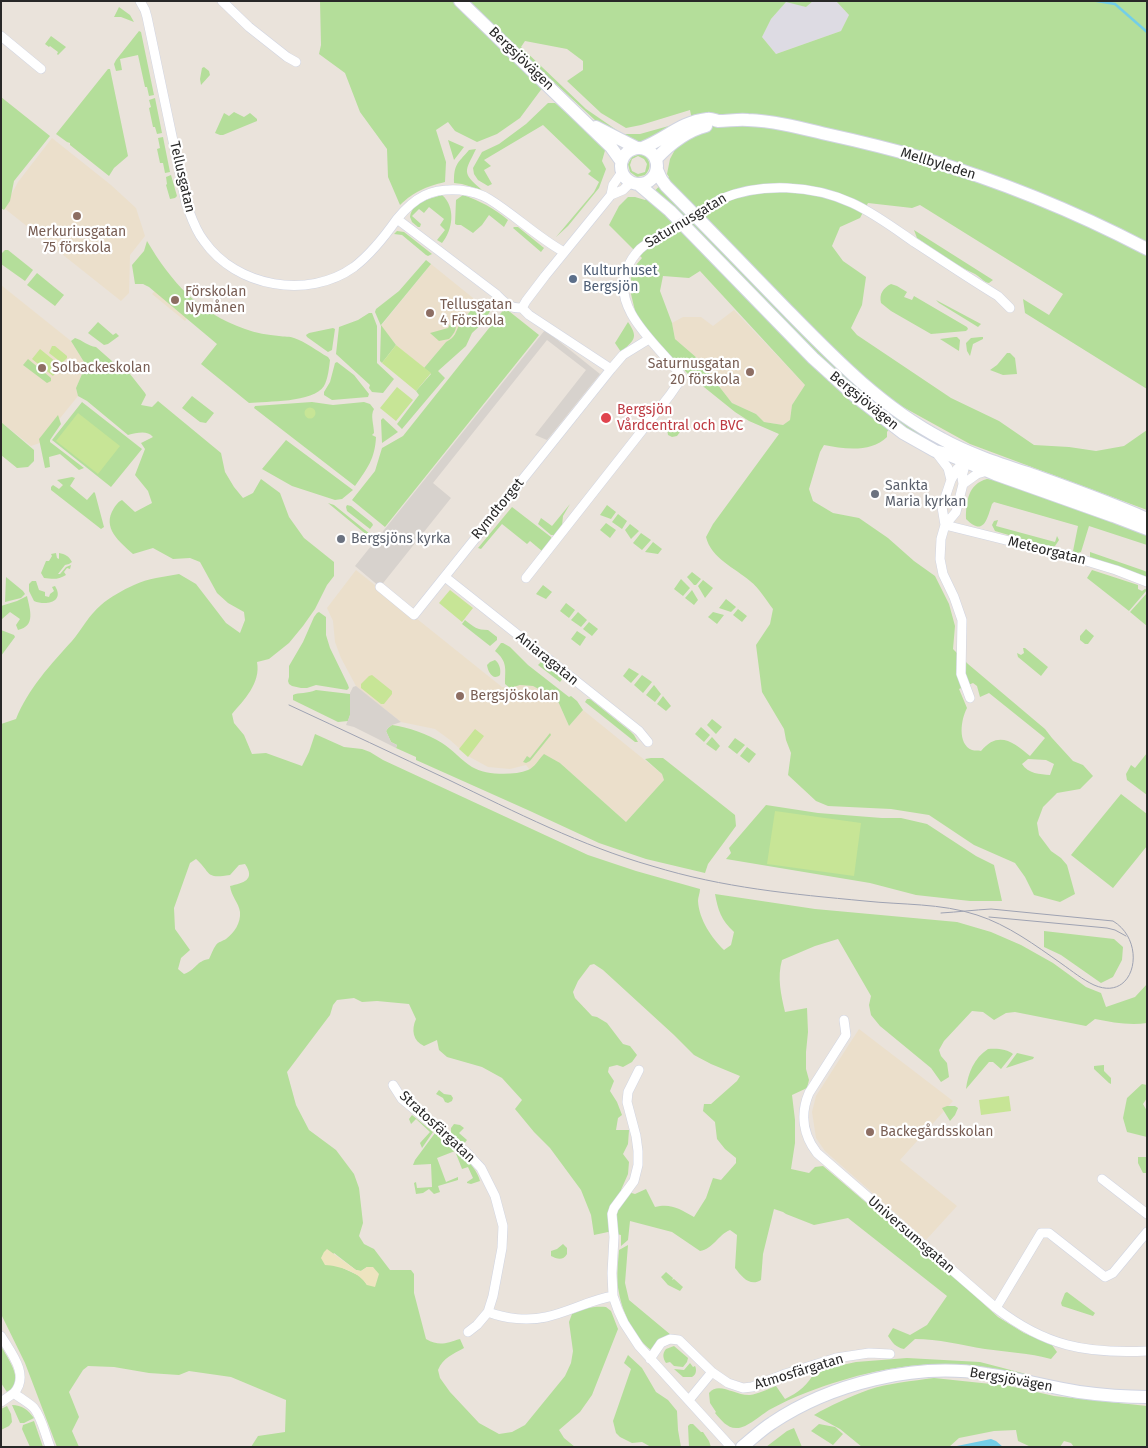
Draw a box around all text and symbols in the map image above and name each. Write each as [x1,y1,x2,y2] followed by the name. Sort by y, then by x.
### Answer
[485,24,557,94] street label: Bergsjövägen
[166,140,198,214] street label: Tellusgatan
[898,145,978,183] street label: Mellbyleden
[642,190,730,252] street label: Saturnusgatan
[71,210,83,222] marker: Merkuriusgatan 75 förskola
[28,224,126,256] place label: Merkuriusgatan 75 förskola
[583,263,658,296] place label: Kulturhuset Bergsjön
[567,273,579,285] marker: Kulturhuset Bergsjön
[185,284,246,316] place label: Förskolan Nymånen
[169,294,181,306] marker: Förskolan Nymånen
[440,297,512,330] place label: Tellusgatan 4 Förskola
[424,307,436,319] marker: Tellusgatan 4 Förskola
[648,356,740,388] place label: Saturnusgatan 20 förskola
[52,360,151,376] place label: Solbackeskolan
[36,362,48,374] marker: Solbackeskolan
[744,366,756,378] marker: Saturnusgatan 20 förskola
[826,368,902,434] street label: Bergsjövägen
[617,402,743,434] place label: Bergsjön Vårdcentral och BVC
[599,411,613,425] marker: Bergsjön Vårdcentral och BVC
[468,475,528,543] street label: Rymdtorget
[885,478,966,511] place label: Sankta Maria kyrkan
[869,488,881,500] marker: Sankta Maria kyrkan
[351,531,451,547] place label: Bergsjöns kyrka
[335,533,347,545] marker: Bergsjöns kyrka
[1006,533,1088,569] street label: Meteorgatan
[512,629,582,689] street label: Aniaragatan
[470,688,559,704] place label: Bergsjöskolan
[454,690,466,702] marker: Bergsjöskolan
[396,1088,478,1166] street label: Stratosfärgatan
[880,1124,993,1140] place label: Backegårdsskolan
[864,1126,876,1138] marker: Backegårdsskolan
[864,1193,958,1277] street label: Universumsgatan
[752,1350,846,1394] street label: Atmosfärgatan
[968,1364,1054,1396] street label: Bergsjövägen

